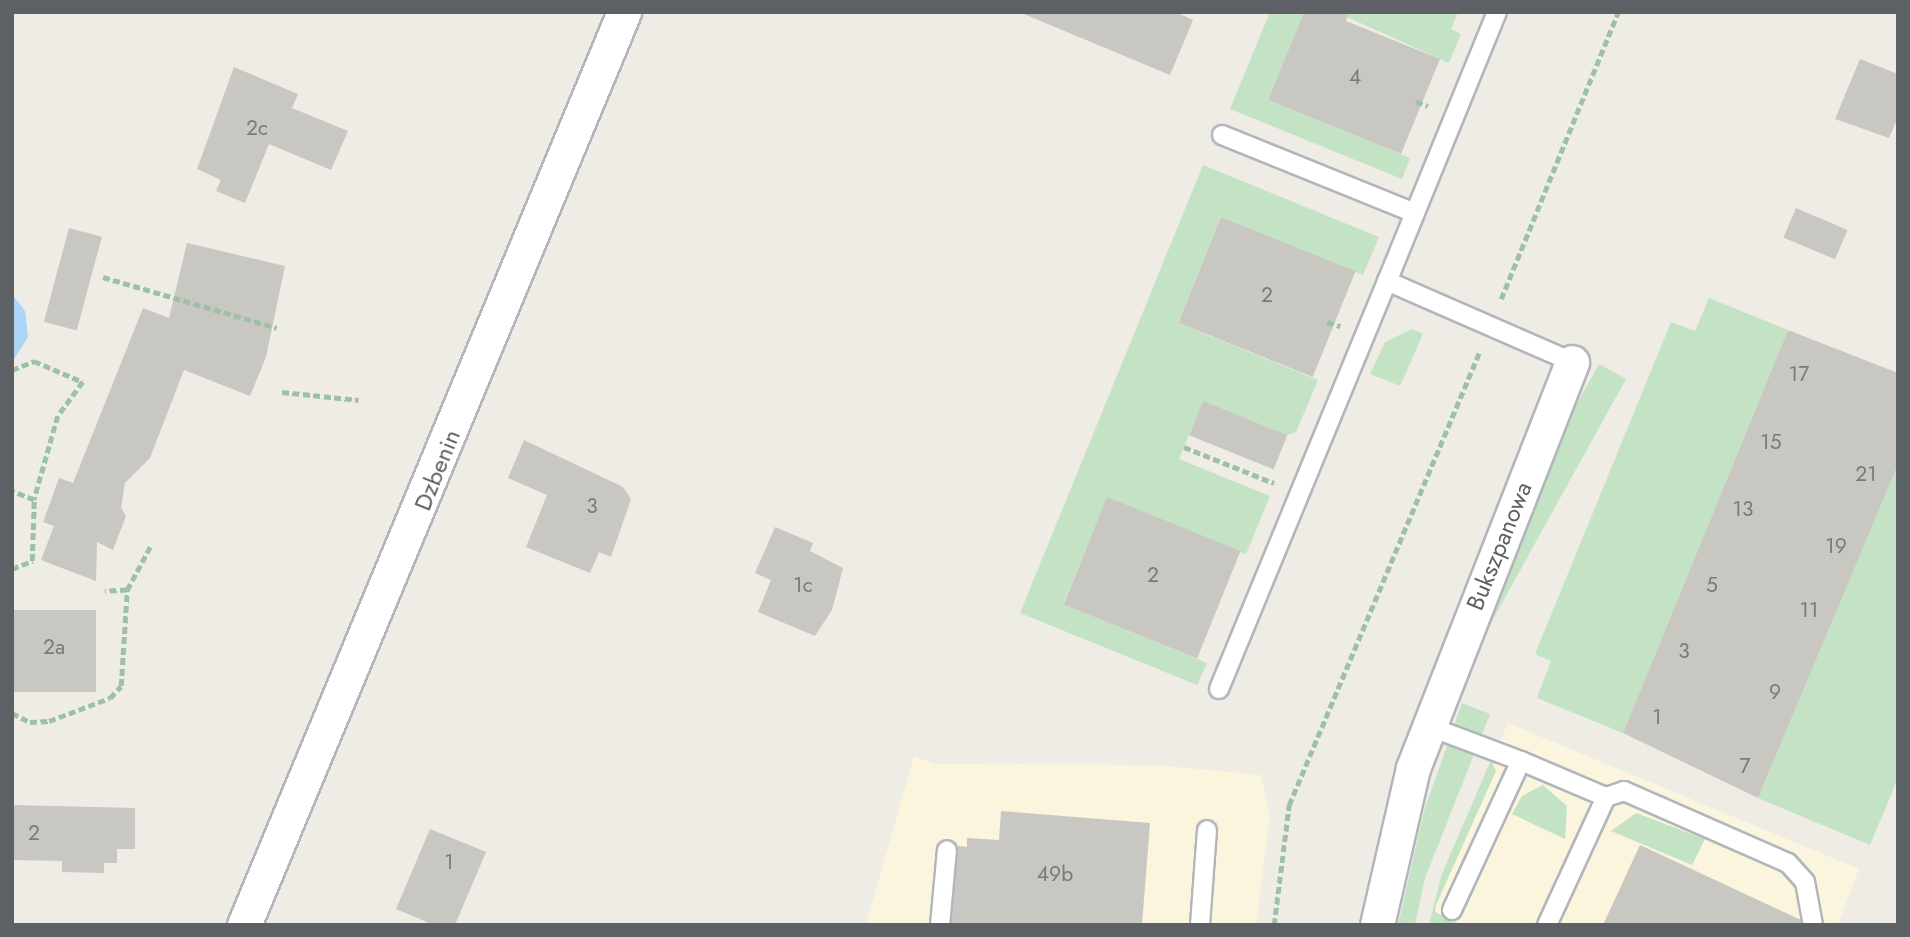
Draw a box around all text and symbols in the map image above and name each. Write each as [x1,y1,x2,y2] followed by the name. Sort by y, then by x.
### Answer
[1349,64,1361,90] house number: 4
[246,115,268,141] house number: 2c
[1261,282,1273,308] house number: 2
[1789,361,1809,387] house number: 17
[408,425,466,515] street label: Dzbenin
[1760,429,1782,455] house number: 15
[1855,461,1877,487] house number: 21
[1460,478,1538,614] street label: Bukszpanowa
[586,493,598,519] house number: 3
[1733,496,1753,522] house number: 13
[1825,533,1847,559] house number: 19
[1147,562,1159,588] house number: 2
[793,572,813,598] house number: 1c
[1706,572,1718,598] house number: 5
[1800,597,1818,623] house number: 11
[43,634,65,660] house number: 2a
[1678,638,1690,664] house number: 3
[1769,679,1781,705] house number: 9
[1652,704,1662,730] house number: 1
[1739,753,1751,779] house number: 7
[28,820,40,846] house number: 2
[444,849,454,875] house number: 1
[1037,861,1073,887] house number: 49b

